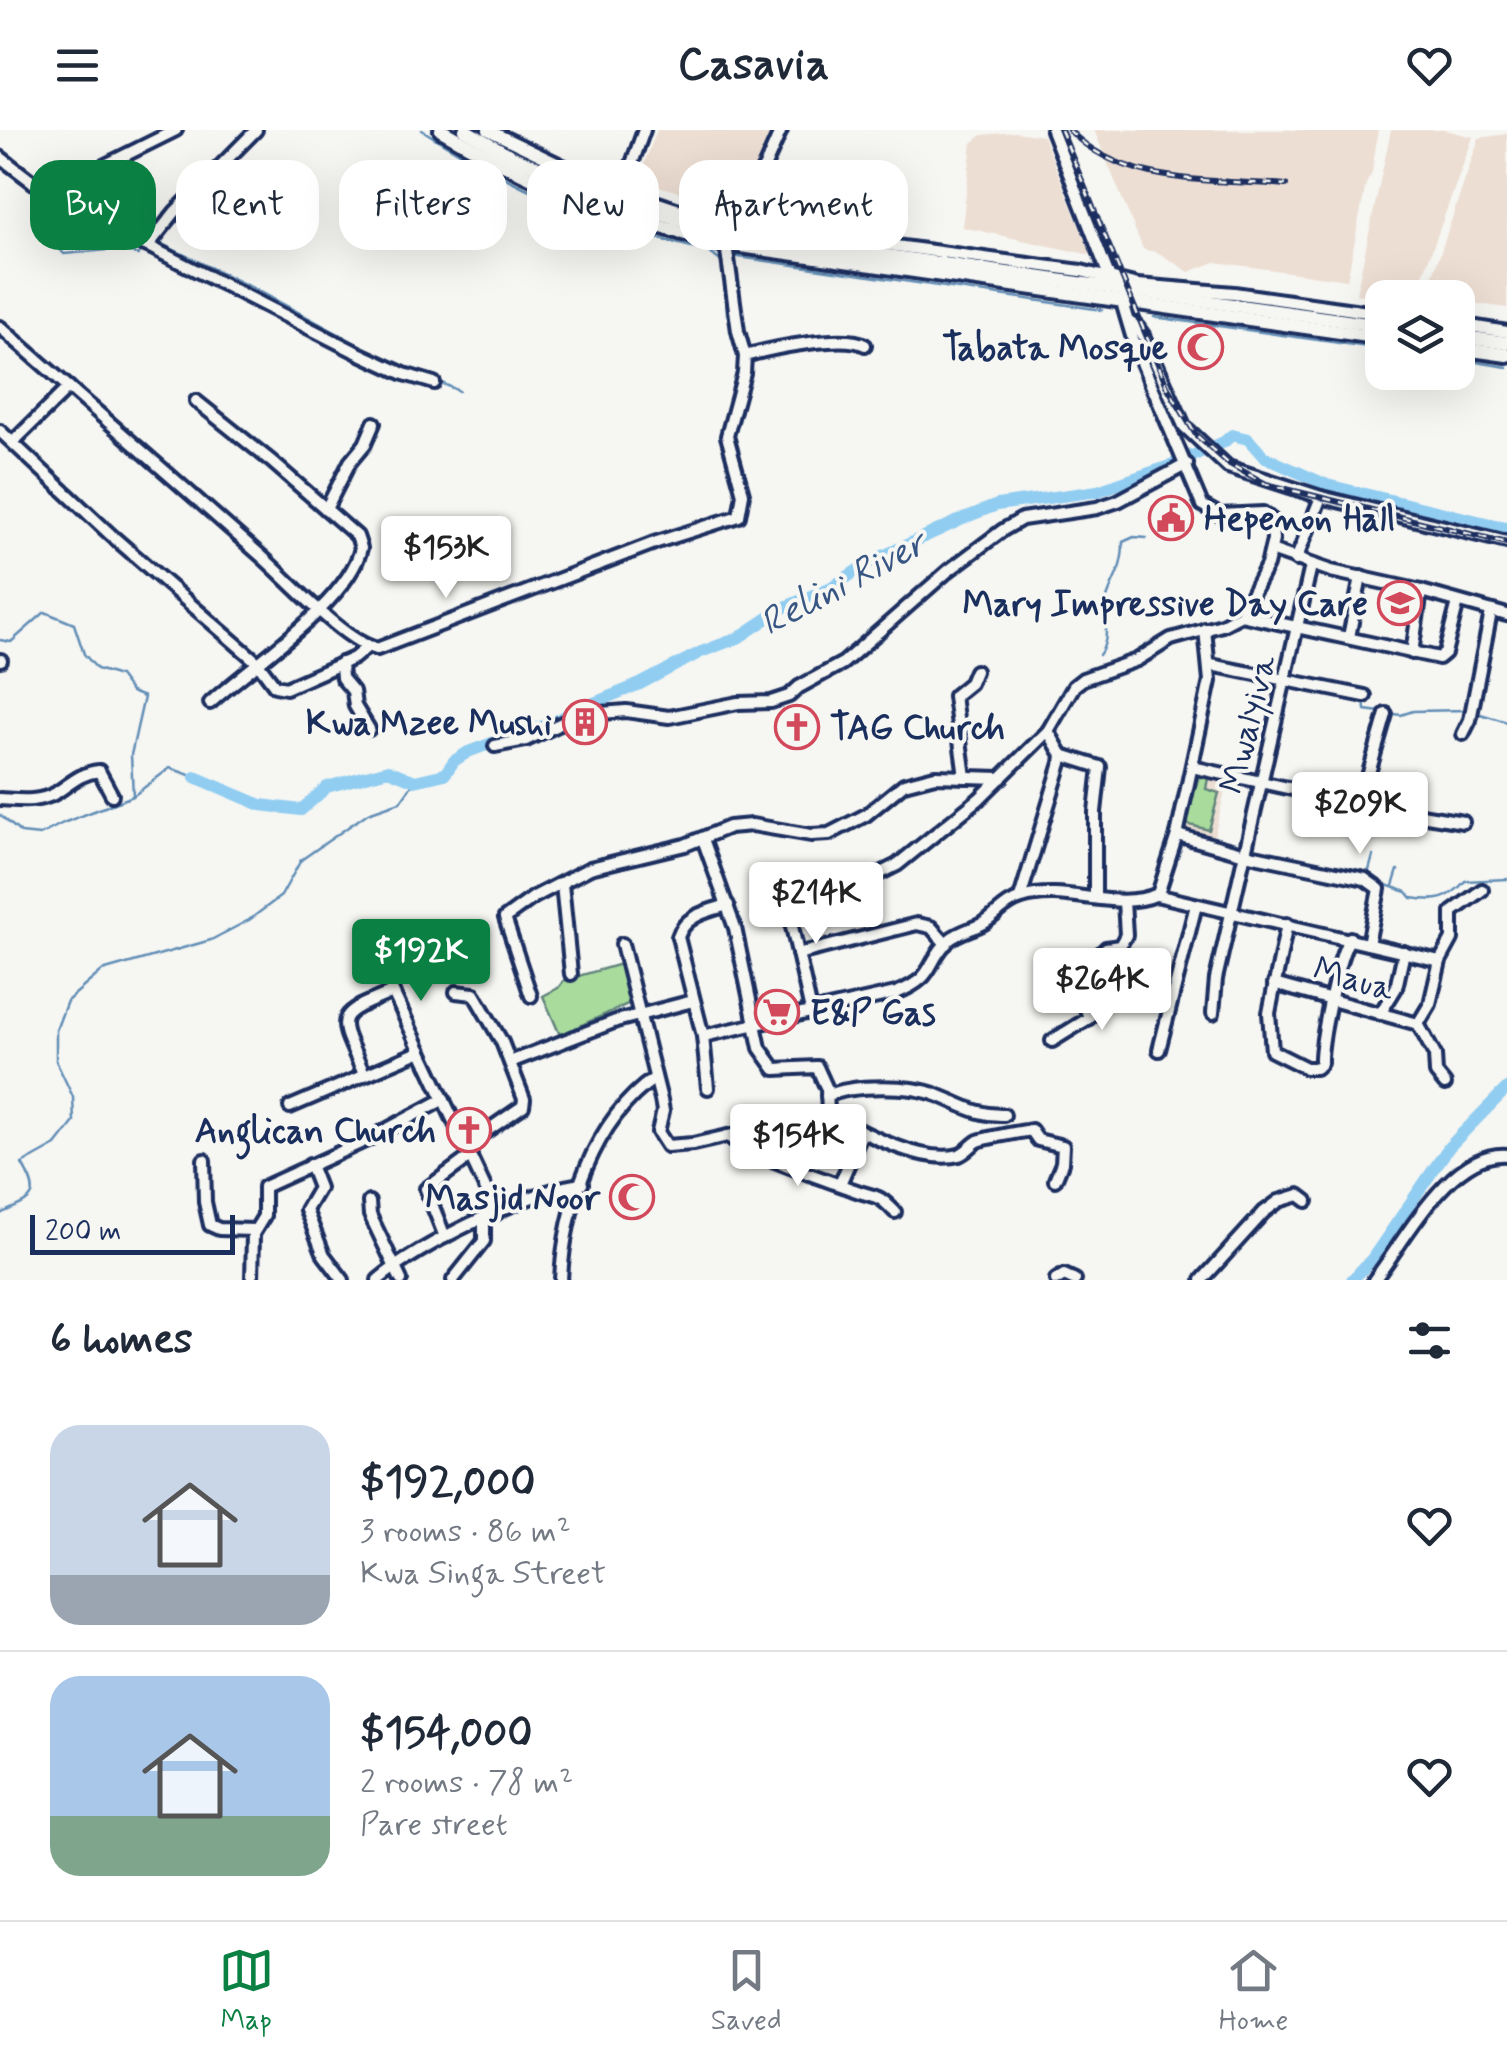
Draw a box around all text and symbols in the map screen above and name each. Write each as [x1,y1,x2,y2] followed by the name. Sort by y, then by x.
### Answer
[678,36,829,95] text: Casavia
[50,38,105,93] icon: menu
[1402,38,1457,93] icon: heart
[30,160,156,250] chip: Buy
[176,160,319,250] chip: Rent
[339,160,507,250] chip: Filters
[527,160,659,250] chip: New
[679,160,908,250] chip: Apartment
[1365,280,1475,390] map controls
[1365,280,1475,390] button: layers
[1178,324,1224,370] mosque icon: Tabata Mosque
[942,326,1168,373] place label: Tabata Mosque
[1148,495,1194,541] public building icon: Hepenon Hall
[1204,497,1395,543] place label: Hepenon Hall
[376,516,516,601] pin: $153K
[752,518,938,648] water label: Relini River
[403,527,489,569] text: $153K
[1377,580,1423,626] school or university icon: Mary Impressive Day Care
[963,582,1368,628] place label: Mary Impressive Day Care
[1210,649,1289,799] street label: Mwalyiva
[562,699,608,745] building icon: Kwa Mzee Mushi
[306,701,552,747] place label: Kwa Mzee Mushi
[774,704,820,750] church icon: TAG Church
[830,706,1005,752] place label: TAG Church
[1290,772,1430,857] pin: $209K
[1314,783,1406,825] text: $209K
[746,862,886,947] pin: $214K
[771,873,861,915] text: $214K
[351,919,491,1004] pin: $192K
[374,930,468,972] text: $192K
[1308,947,1400,1014] street label: Maua
[1032,948,1172,1033] pin: $264K
[1055,959,1149,1001] text: $264K
[754,989,800,1035] supermarket icon: E&P Gas
[810,991,936,1037] place label: E&P Gas
[728,1104,868,1189] pin: $154K
[446,1107,492,1153] church icon: Anglican Church
[195,1109,436,1160] place label: Anglican Church
[752,1115,844,1157] text: $154K
[609,1174,655,1220] mosque icon: Masjid Noor
[425,1176,601,1223] place label: Masjid Noor
[30,1210,235,1254] scale bar
[45,1214,121,1251] text: 200 m
[50,1313,193,1368] text: 6 homes
[1402,1313,1457,1368] icon: filters
[360,1456,535,1511] text: $192,000
[130,1465,250,1585] icon: home
[1402,1498,1457,1553] icon: heart
[360,1511,571,1553] text: 3 rooms · 86 m²
[360,1553,606,1595] text: Kwa Singa Street
[360,1707,532,1762] text: $154,000
[130,1716,250,1836] icon: home
[1402,1749,1457,1804] icon: heart
[360,1762,573,1804] text: 2 rooms · 78 m²
[360,1804,508,1846] text: Pare street
[219,1943,274,2040] tab: Map
[711,1943,782,2040] tab: Saved
[1219,1943,1288,2040] tab: Home

